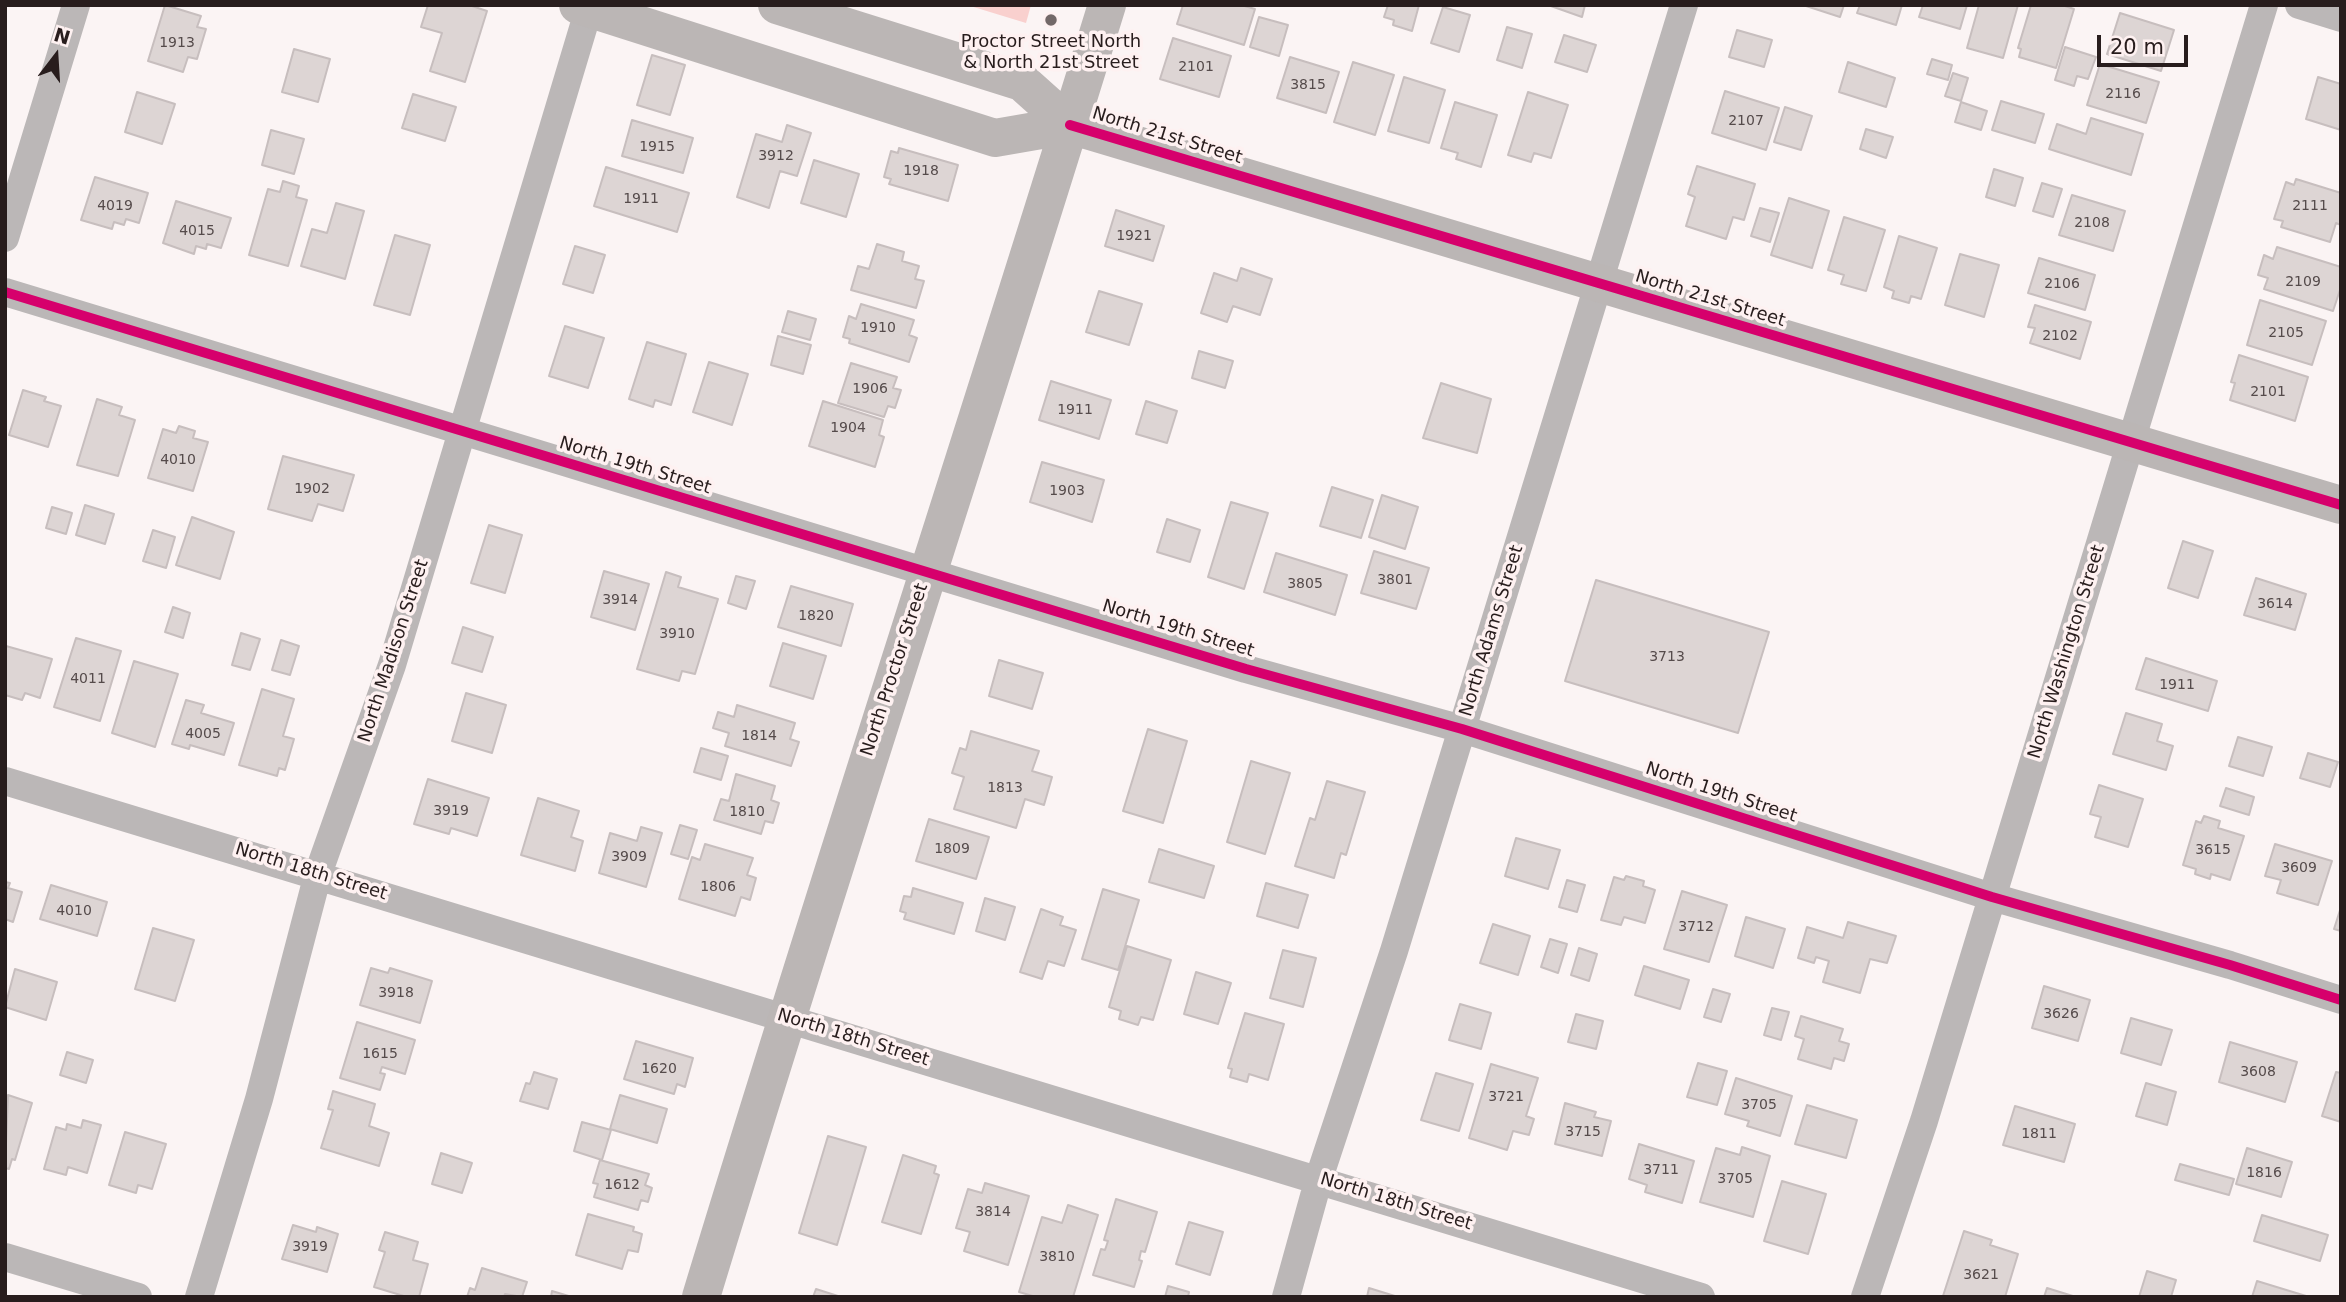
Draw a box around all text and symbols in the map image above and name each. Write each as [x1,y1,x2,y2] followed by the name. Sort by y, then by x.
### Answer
[1043,12,1059,28] marker: Proctor Street North & North 21st Street
[21,21,91,91] north arrow
[2101,21,2192,65] scale bar
[51,23,73,49] text: N
[961,31,1141,74] place label: Proctor Street North & North 21st Street
[159,35,195,51] house number: 1913
[2110,35,2164,59] text: 20 m
[1178,59,1214,75] house number: 2101
[1290,77,1326,93] house number: 3815
[2105,86,2141,102] house number: 2116
[1089,103,1245,169] street label: North 21st Street
[1728,113,1764,129] house number: 2107
[639,139,675,155] house number: 1915
[758,148,794,164] house number: 3912
[903,163,939,179] house number: 1918
[623,191,659,207] house number: 1911
[97,198,133,214] house number: 4019
[2292,198,2328,214] house number: 2111
[2074,215,2110,231] house number: 2108
[179,223,215,239] house number: 4015
[1116,228,1152,244] house number: 1921
[1632,266,1788,332] street label: North 21st Street
[2285,274,2321,290] house number: 2109
[2044,276,2080,292] house number: 2106
[860,320,896,336] house number: 1910
[2268,325,2304,341] house number: 2105
[2042,328,2078,344] house number: 2102
[852,381,888,397] house number: 1906
[2250,384,2286,400] house number: 2101
[1057,402,1093,418] house number: 1911
[830,420,866,436] house number: 1904
[556,433,714,499] street label: North 19th Street
[160,452,196,468] house number: 4010
[294,481,330,497] house number: 1902
[1049,483,1085,499] house number: 1903
[1456,543,1528,719] street label: North Adams Street
[2024,543,2110,761] street label: North Washington Street
[354,557,434,745] street label: North Madison Street
[1377,572,1413,588] house number: 3801
[1287,576,1323,592] house number: 3805
[857,581,933,759] street label: North Proctor Street
[602,592,638,608] house number: 3914
[1099,596,1257,662] street label: North 19th Street
[2257,596,2293,612] house number: 3614
[798,608,834,624] house number: 1820
[659,626,695,642] house number: 3910
[1649,649,1685,665] house number: 3713
[70,671,106,687] house number: 4011
[2159,677,2195,693] house number: 1911
[185,726,221,742] house number: 4005
[741,728,777,744] house number: 1814
[1643,758,1799,828] street label: North 19th Street
[987,780,1023,796] house number: 1813
[433,803,469,819] house number: 3919
[729,804,765,820] house number: 1810
[232,839,390,905] street label: North 18th Street
[934,841,970,857] house number: 1809
[2195,842,2231,858] house number: 3615
[611,849,647,865] house number: 3909
[2281,860,2317,876] house number: 3609
[700,879,736,895] house number: 1806
[56,903,92,919] house number: 4010
[1678,919,1714,935] house number: 3712
[378,985,414,1001] house number: 3918
[774,1005,932,1071] street label: North 18th Street
[2043,1006,2079,1022] house number: 3626
[362,1046,398,1062] house number: 1615
[641,1061,677,1077] house number: 1620
[2240,1064,2276,1080] house number: 3608
[1488,1089,1524,1105] house number: 3721
[1741,1097,1777,1113] house number: 3705
[1565,1124,1601,1140] house number: 3715
[2021,1126,2057,1142] house number: 1811
[1643,1162,1679,1178] house number: 3711
[2246,1165,2282,1181] house number: 1816
[1317,1169,1475,1235] street label: North 18th Street
[1717,1171,1753,1187] house number: 3705
[604,1177,640,1193] house number: 1612
[975,1204,1011,1220] house number: 3814
[292,1239,328,1255] house number: 3919
[1039,1249,1075,1265] house number: 3810
[1963,1267,1999,1283] house number: 3621

